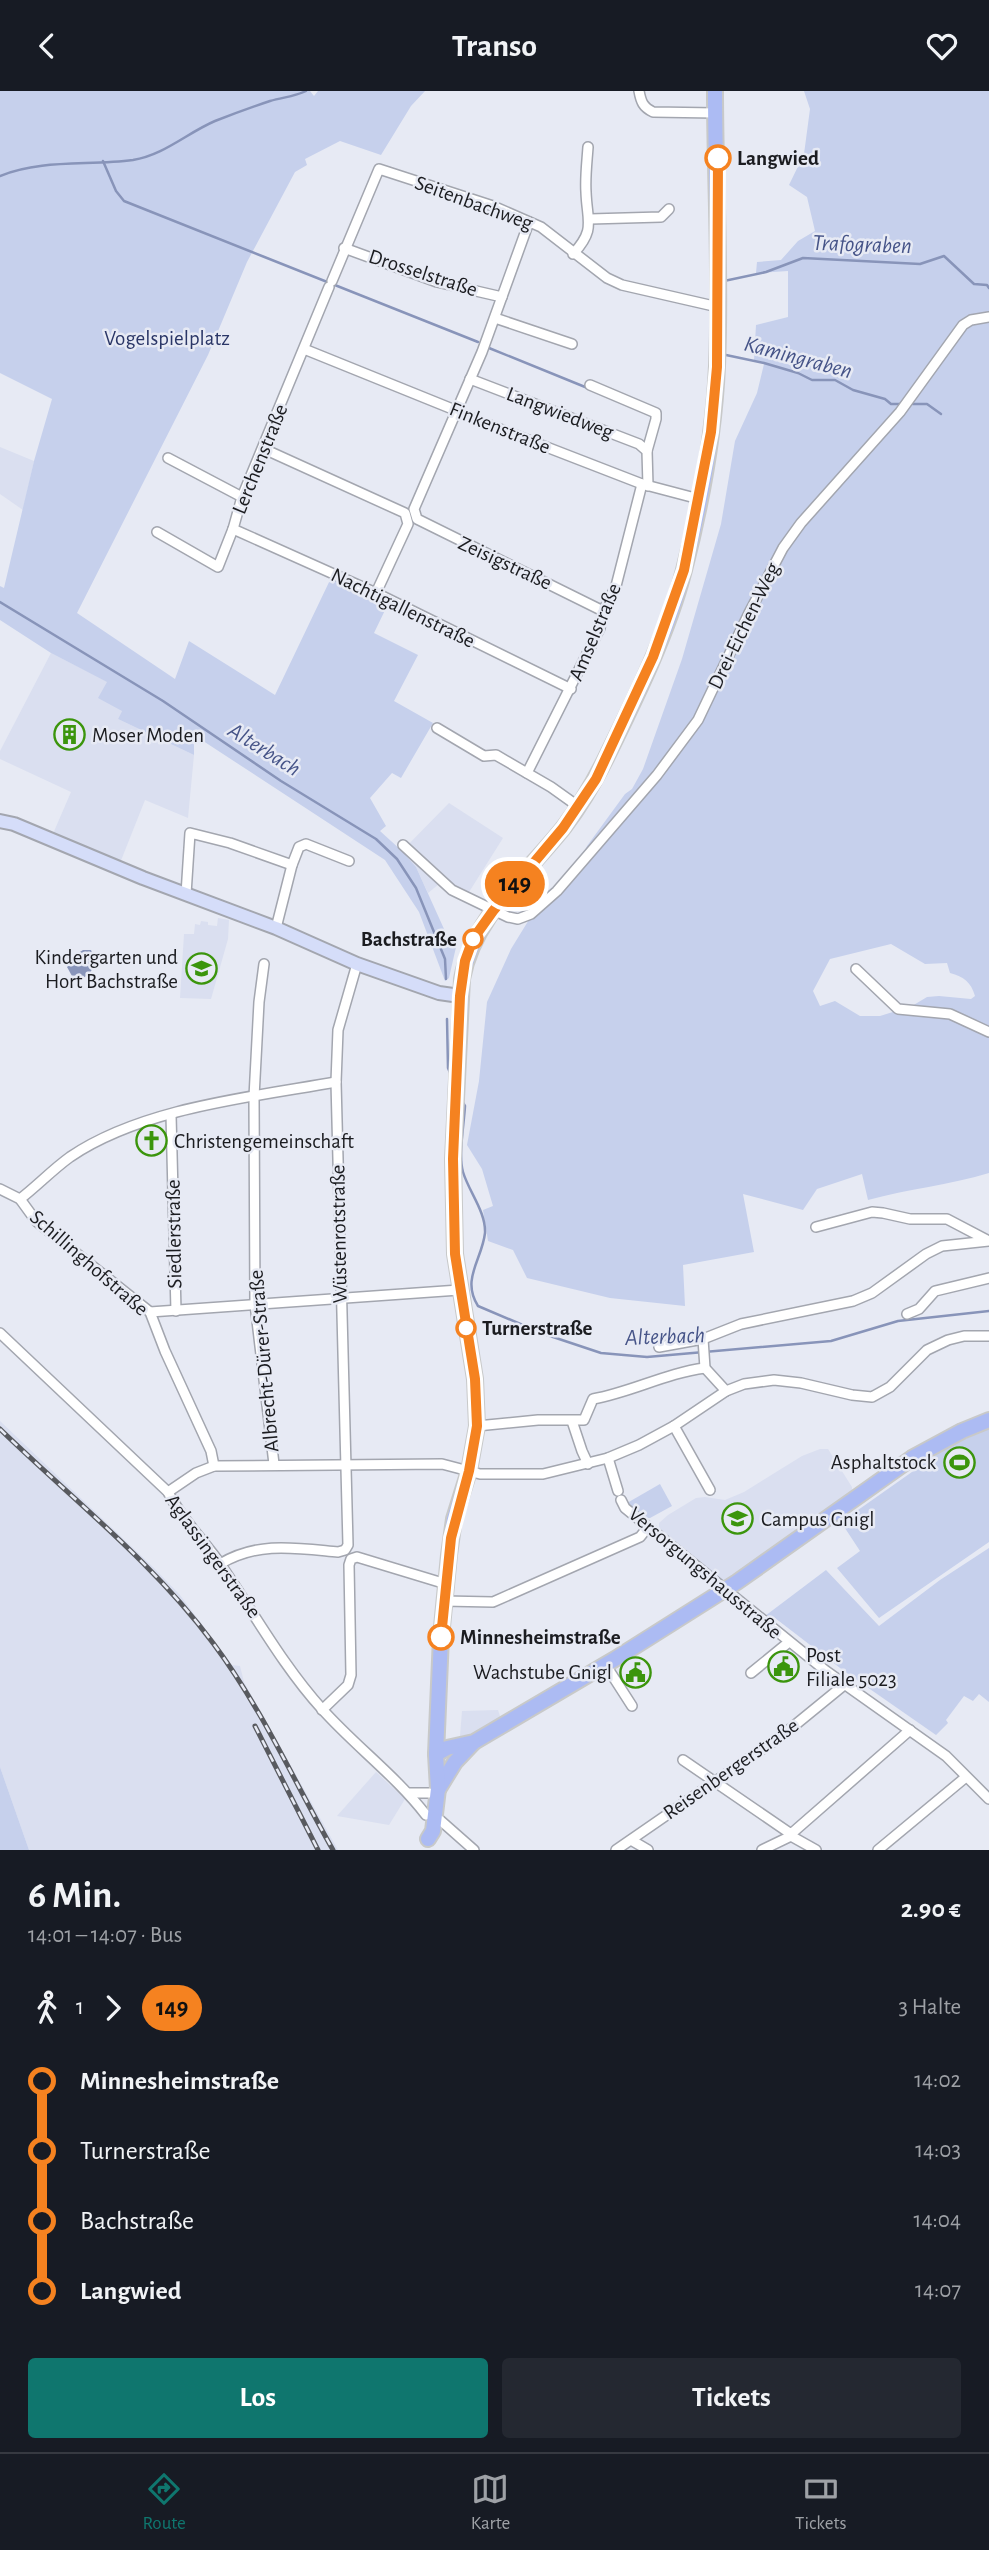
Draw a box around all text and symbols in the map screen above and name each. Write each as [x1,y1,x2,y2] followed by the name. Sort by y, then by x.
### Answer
[28,27,66,65] icon: back
[923,27,961,65] icon: heart
[452,30,537,62] text: Transo
[705,145,731,171] marker: Langwied
[737,148,819,169] place label: Langwied
[412,172,536,234] street label: Seitenbachweg
[812,232,912,258] water label: Trafograben
[366,246,480,300] street label: Drosselstraße
[104,328,230,349] park label: Vogelspielplatz
[741,333,855,383] water label: Kamingraben
[504,383,617,443] street label: Langwiedweg
[447,398,553,458] street label: Finkenstraße
[228,401,292,517] street label: Lerchenstraße
[455,532,555,594] street label: Zeisigstraße
[704,559,784,693] street label: Drei-Eichen-Weg
[328,564,478,652] street label: Nachtigallenstraße
[565,580,625,684] street label: Amselstraße
[52,718,86,752] building icon: Moser Moden
[223,718,304,781] water label: Alterbach
[92,725,204,746] place label: Moser Moden
[475,861,555,907] line badge: 149
[499,872,531,896] text: 149
[361,929,457,950] place label: Bachstraße
[463,929,483,949] marker: Bachstraße
[34,947,178,992] place label: Kindergarten und Hort Bachstraße
[184,952,218,986] school or university icon: Kindergarten und Hort Bachstraße
[134,1124,168,1158] church icon: Christengemeinschaft
[174,1131,354,1152] place label: Christengemeinschaft
[327,1164,351,1304] street label: Wüstenrotstraße
[163,1179,185,1289] street label: Siedlerstraße
[26,1206,152,1320] street label: Schillinghofstraße
[246,1269,282,1453] street label: Albrecht-Dürer-Straße
[456,1318,476,1338] marker: Turnerstraße
[482,1318,593,1339] place label: Turnerstraße
[624,1324,705,1350] water label: Alterbach
[942,1445,976,1479] sports icon: Asphaltstock
[831,1452,936,1473] place label: Asphaltstock
[161,1490,265,1622] street label: Aglassingerstraße
[721,1502,755,1536] school or university icon: Campus Gnigl
[624,1503,786,1643] street label: Versorgungshausstraße
[761,1509,874,1530] place label: Campus Gnigl
[428,1624,454,1650] marker: Minnesheimstraße
[460,1627,621,1648] place label: Minnesheimstraße
[806,1645,897,1690] place label: Post Filiale 5023
[766,1650,800,1684] public building icon: Post Filiale 5023
[618,1655,652,1689] public building icon: Wachstube Gnigl
[473,1662,612,1683] place label: Wachstube Gnigl
[659,1715,803,1823] street label: Reisenbergerstraße
[28,1877,121,1915] text: 6 Min.
[901,1896,961,1922] text: 2.90 €
[28,1924,182,1947] text: 14:01 – 14:07 · Bus
[28,1989,66,2027] icon: walk
[94,1989,132,2027] icon: forward
[76,1996,84,2019] text: 1
[156,1996,188,2020] text: 149
[899,1996,961,2019] text: 3 Halte
[80,2068,279,2094] text: Minnesheimstraße
[914,2069,961,2092] text: 14:02
[80,2138,210,2164] text: Turnerstraße
[915,2139,961,2162] text: 14:03
[80,2208,194,2234] text: Bachstraße
[914,2209,961,2232] text: 14:04
[80,2278,181,2304] text: Langwied
[915,2279,961,2302] text: 14:07
[28,2358,488,2438] button: Los
[502,2358,961,2438] button: Tickets
[142,2470,186,2535] tab: Route
[471,2470,510,2535] tab: Karte
[795,2470,847,2535] tab: Tickets

